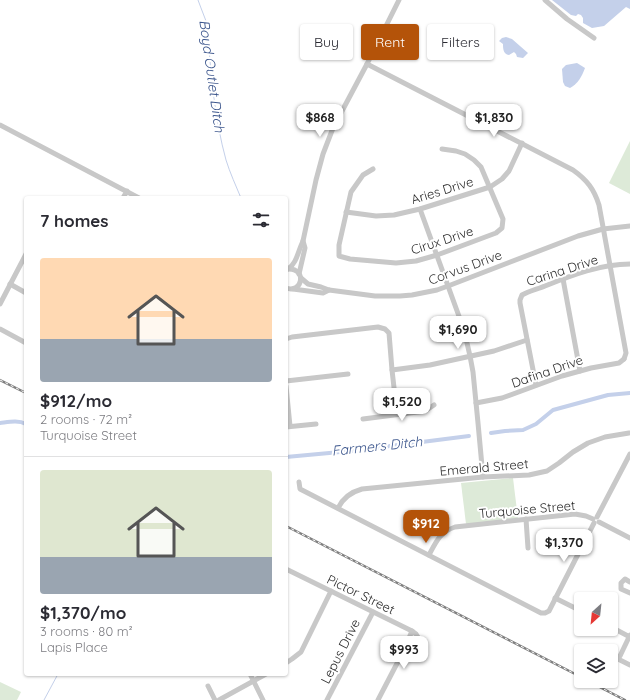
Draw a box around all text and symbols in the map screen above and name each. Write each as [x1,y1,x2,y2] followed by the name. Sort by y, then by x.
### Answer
[195,18,229,135] water label: Boyd Outlet Ditch
[300,24,353,60] chip: Buy
[361,24,419,60] chip: Rent
[427,24,494,60] chip: Filters
[296,104,344,138] pin: $868
[461,104,527,138] pin: $1,830
[305,109,335,125] text: $868
[475,109,513,125] text: $1,830
[409,173,475,207] street label: Aries Drive
[250,209,272,231] icon: filters
[40,210,109,231] text: 7 homes
[409,222,475,258] street label: Cirux Drive
[426,246,504,288] street label: Corvus Drive
[524,251,600,289] street label: Carina Drive
[120,284,192,356] icon: home
[425,316,491,350] pin: $1,690
[439,321,477,337] text: $1,690
[509,351,585,391] street label: Dafina Drive
[369,388,435,422] pin: $1,520
[40,390,112,411] text: $912/mo
[382,393,422,409] text: $1,520
[40,411,132,427] text: 2 rooms · 72 m²
[40,427,137,443] text: Turquoise Street
[331,432,424,460] water label: Farmers Ditch
[439,455,529,479] street label: Emerald Street
[120,496,192,568] icon: home
[478,497,576,521] street label: Turquoise Street
[402,510,450,544] pin: $912
[412,515,440,531] text: $912
[531,529,597,563] pin: $1,370
[545,534,583,550] text: $1,370
[324,571,398,617] street label: Pictor Street
[574,592,618,636] north arrow
[574,592,618,688] map controls
[40,602,126,623] text: $1,370/mo
[317,616,363,686] street label: Lepus Drive
[40,623,133,639] text: 3 rooms · 80 m²
[380,636,428,670] pin: $993
[40,639,108,655] text: Lapis Place
[389,641,419,657] text: $993
[574,644,618,688] button: layers

